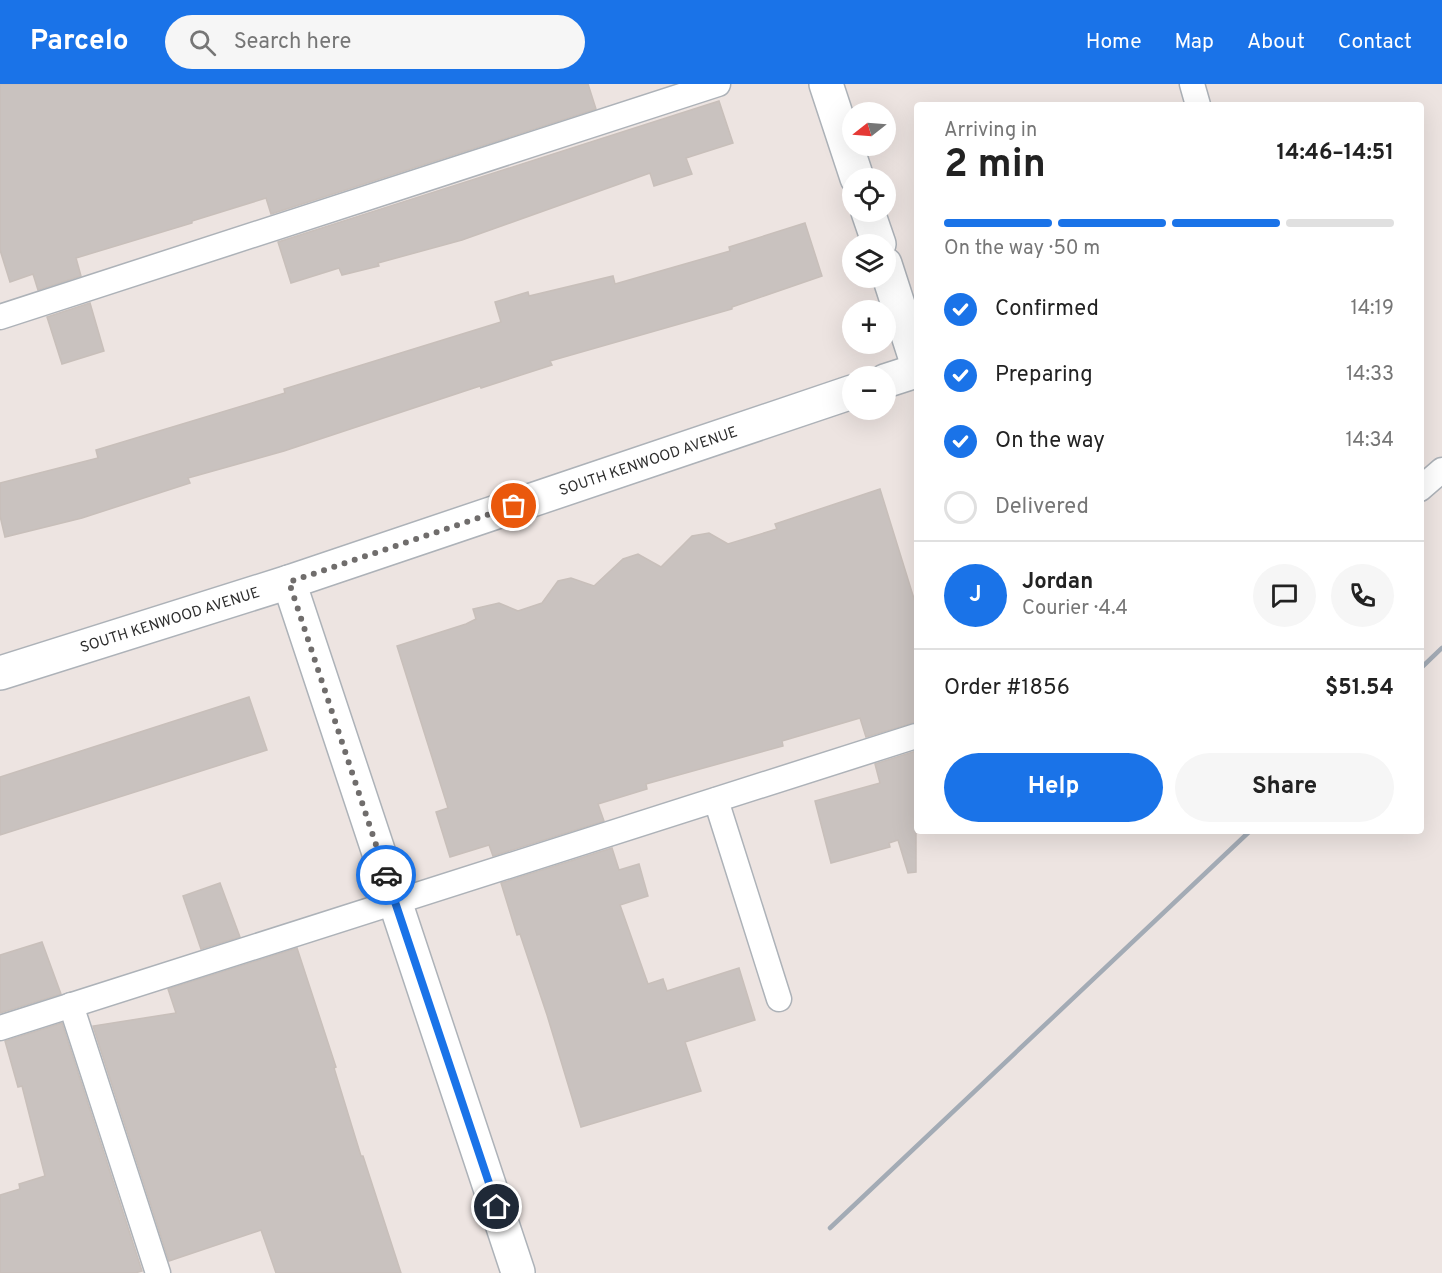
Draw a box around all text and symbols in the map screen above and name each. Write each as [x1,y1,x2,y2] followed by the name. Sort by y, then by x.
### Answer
[165,15,585,69] search box
[30,24,129,60] text: Parcelo
[186,26,219,59] icon: search
[234,29,351,56] text: Search here
[1086,29,1142,56] text: Home
[1175,29,1214,56] text: Map
[1247,29,1305,56] text: About
[1338,29,1412,56] text: Contact
[842,102,896,156] north arrow
[842,102,896,420] map controls
[944,118,1037,144] text: Arriving in
[1276,140,1394,167] text: 14:46–14:51
[944,142,1046,191] text: 2 min
[842,168,896,222] button: locate
[842,234,896,288] button: layers
[944,236,1100,262] text: On the way · 50 m
[944,293,977,326] icon: check
[995,296,1099,323] text: Confirmed
[1351,296,1394,322] text: 14:19
[842,300,896,354] button: +
[944,359,977,392] icon: check
[995,362,1093,389] text: Preparing
[1346,362,1394,388] text: 14:33
[842,366,896,420] button: −
[557,423,740,501] street label: SOUTH KENWOOD AVENUE
[944,425,977,458] icon: check
[995,428,1105,455] text: On the way
[1346,428,1394,454] text: 14:34
[488,480,539,531] pin
[497,489,530,522] icon: bag
[995,494,1089,521] text: Delivered
[1253,564,1316,627] button: chat
[1331,564,1394,627] button: phone
[1022,569,1093,596] text: Jordan
[969,582,982,609] text: J
[78,584,262,658] street label: SOUTH KENWOOD AVENUE
[1022,596,1128,622] text: Courier · 4.4
[944,675,1070,702] text: Order #1856
[1325,675,1394,702] text: $51.54
[944,753,1163,822] button: Help
[1175,753,1394,822] button: Share
[356,845,416,905] courier
[370,859,403,892] icon: car
[471,1181,522,1232] pin
[480,1190,513,1223] icon: home

